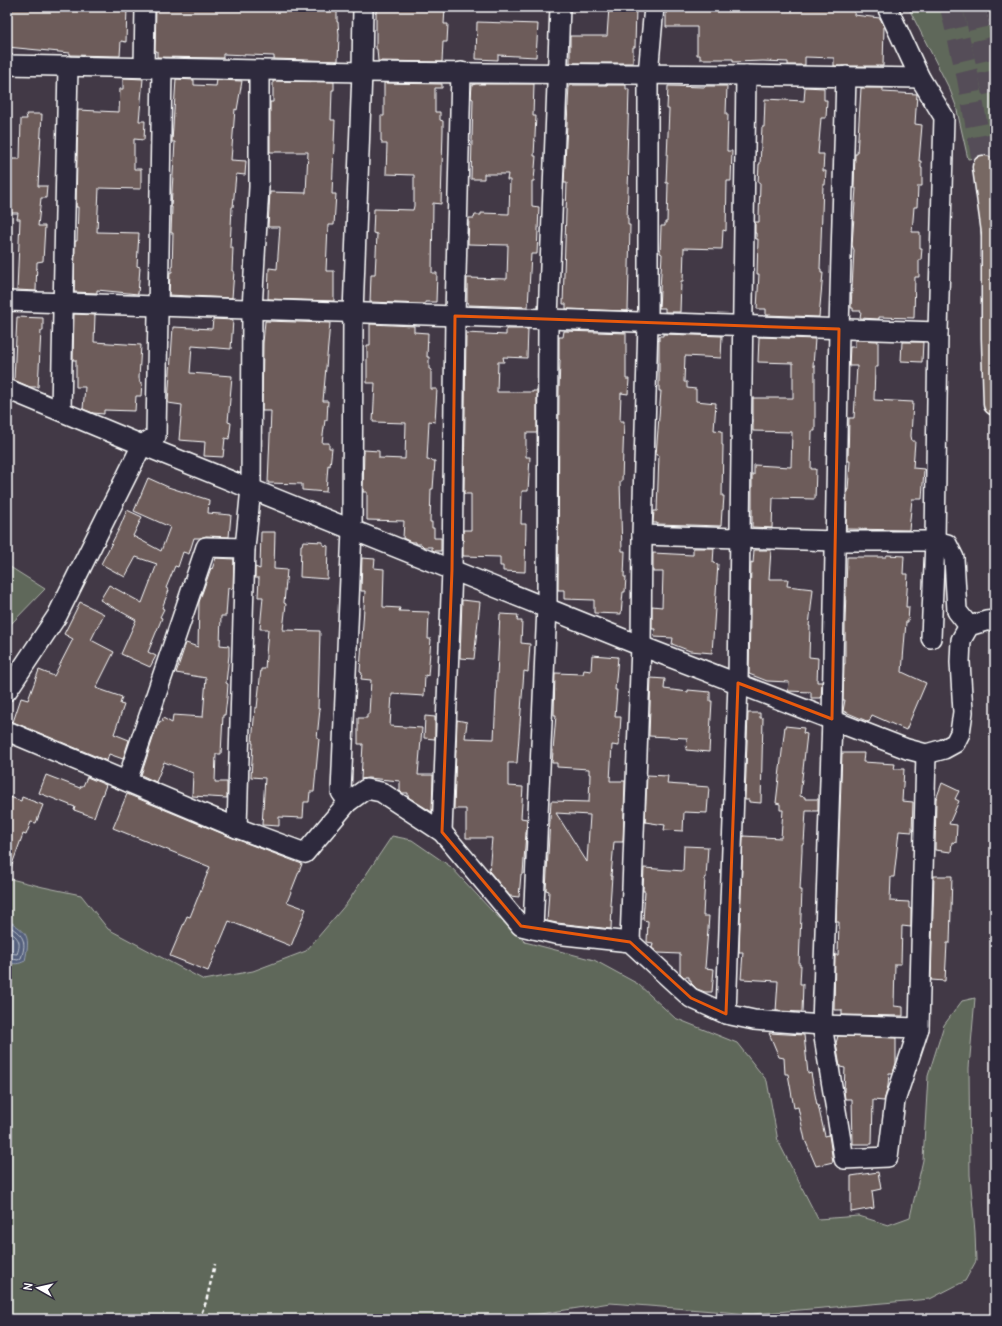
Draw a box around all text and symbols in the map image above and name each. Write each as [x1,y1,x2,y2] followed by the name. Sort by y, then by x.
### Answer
[18,1268,58,1308] north arrow
[21,1282,36,1291] text: N

